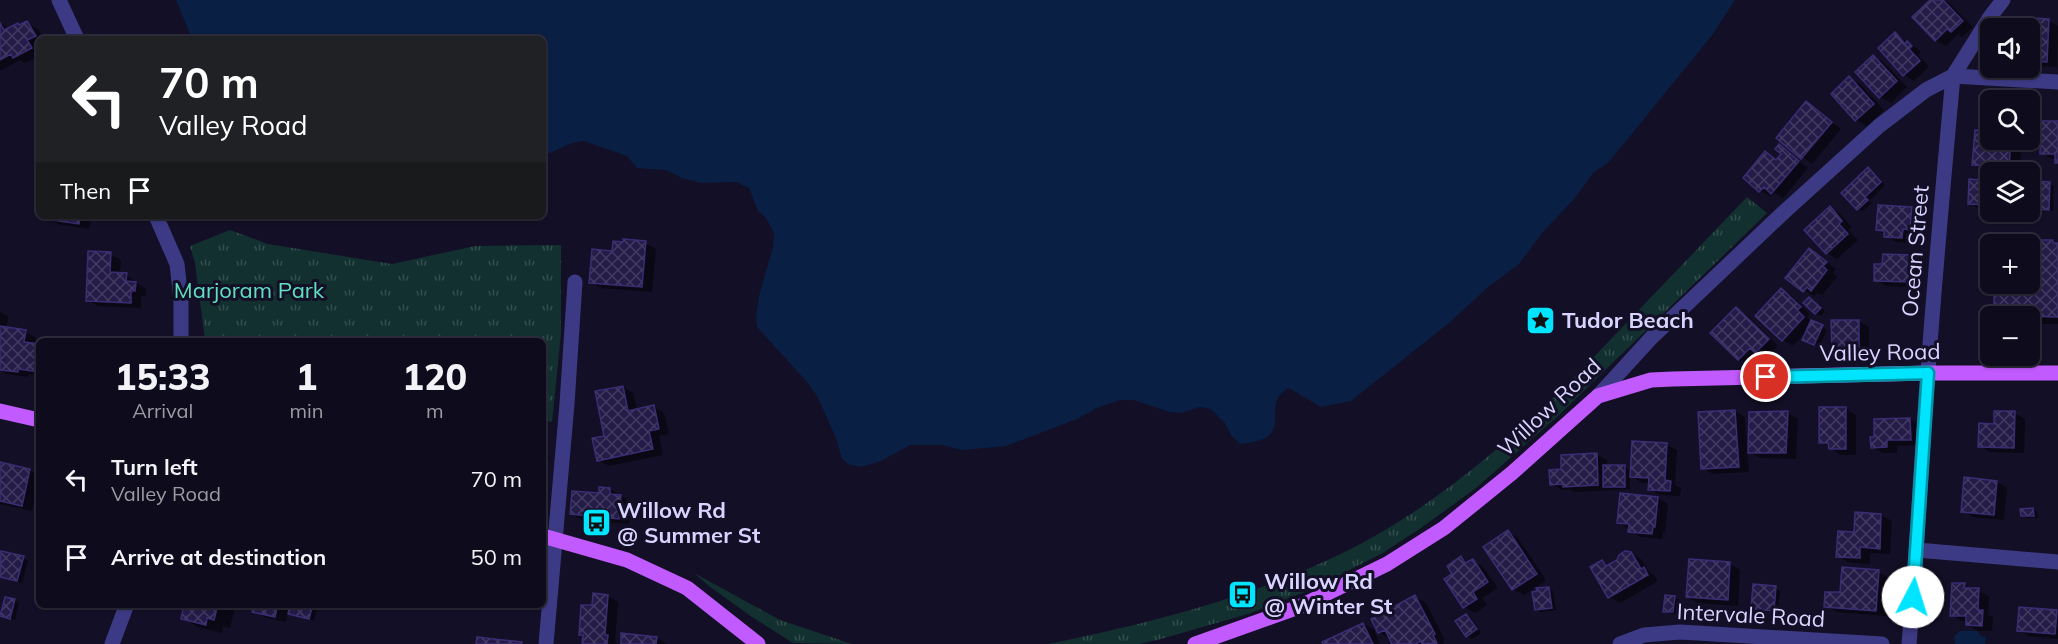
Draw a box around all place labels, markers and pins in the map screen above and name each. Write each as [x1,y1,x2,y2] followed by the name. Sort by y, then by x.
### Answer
[1525,304,1557,336] place icon: Tudor Beach
[1562,306,1694,334] place label: Tudor Beach
[1740,351,1791,402] pin
[617,496,760,549] place label: Willow Rd @ Summer St
[580,507,612,539] bus stop icon: Willow Rd @ Summer St
[1264,567,1392,620] place label: Willow Rd @ Winter St
[1227,578,1259,610] bus stop icon: Willow Rd @ Winter St

